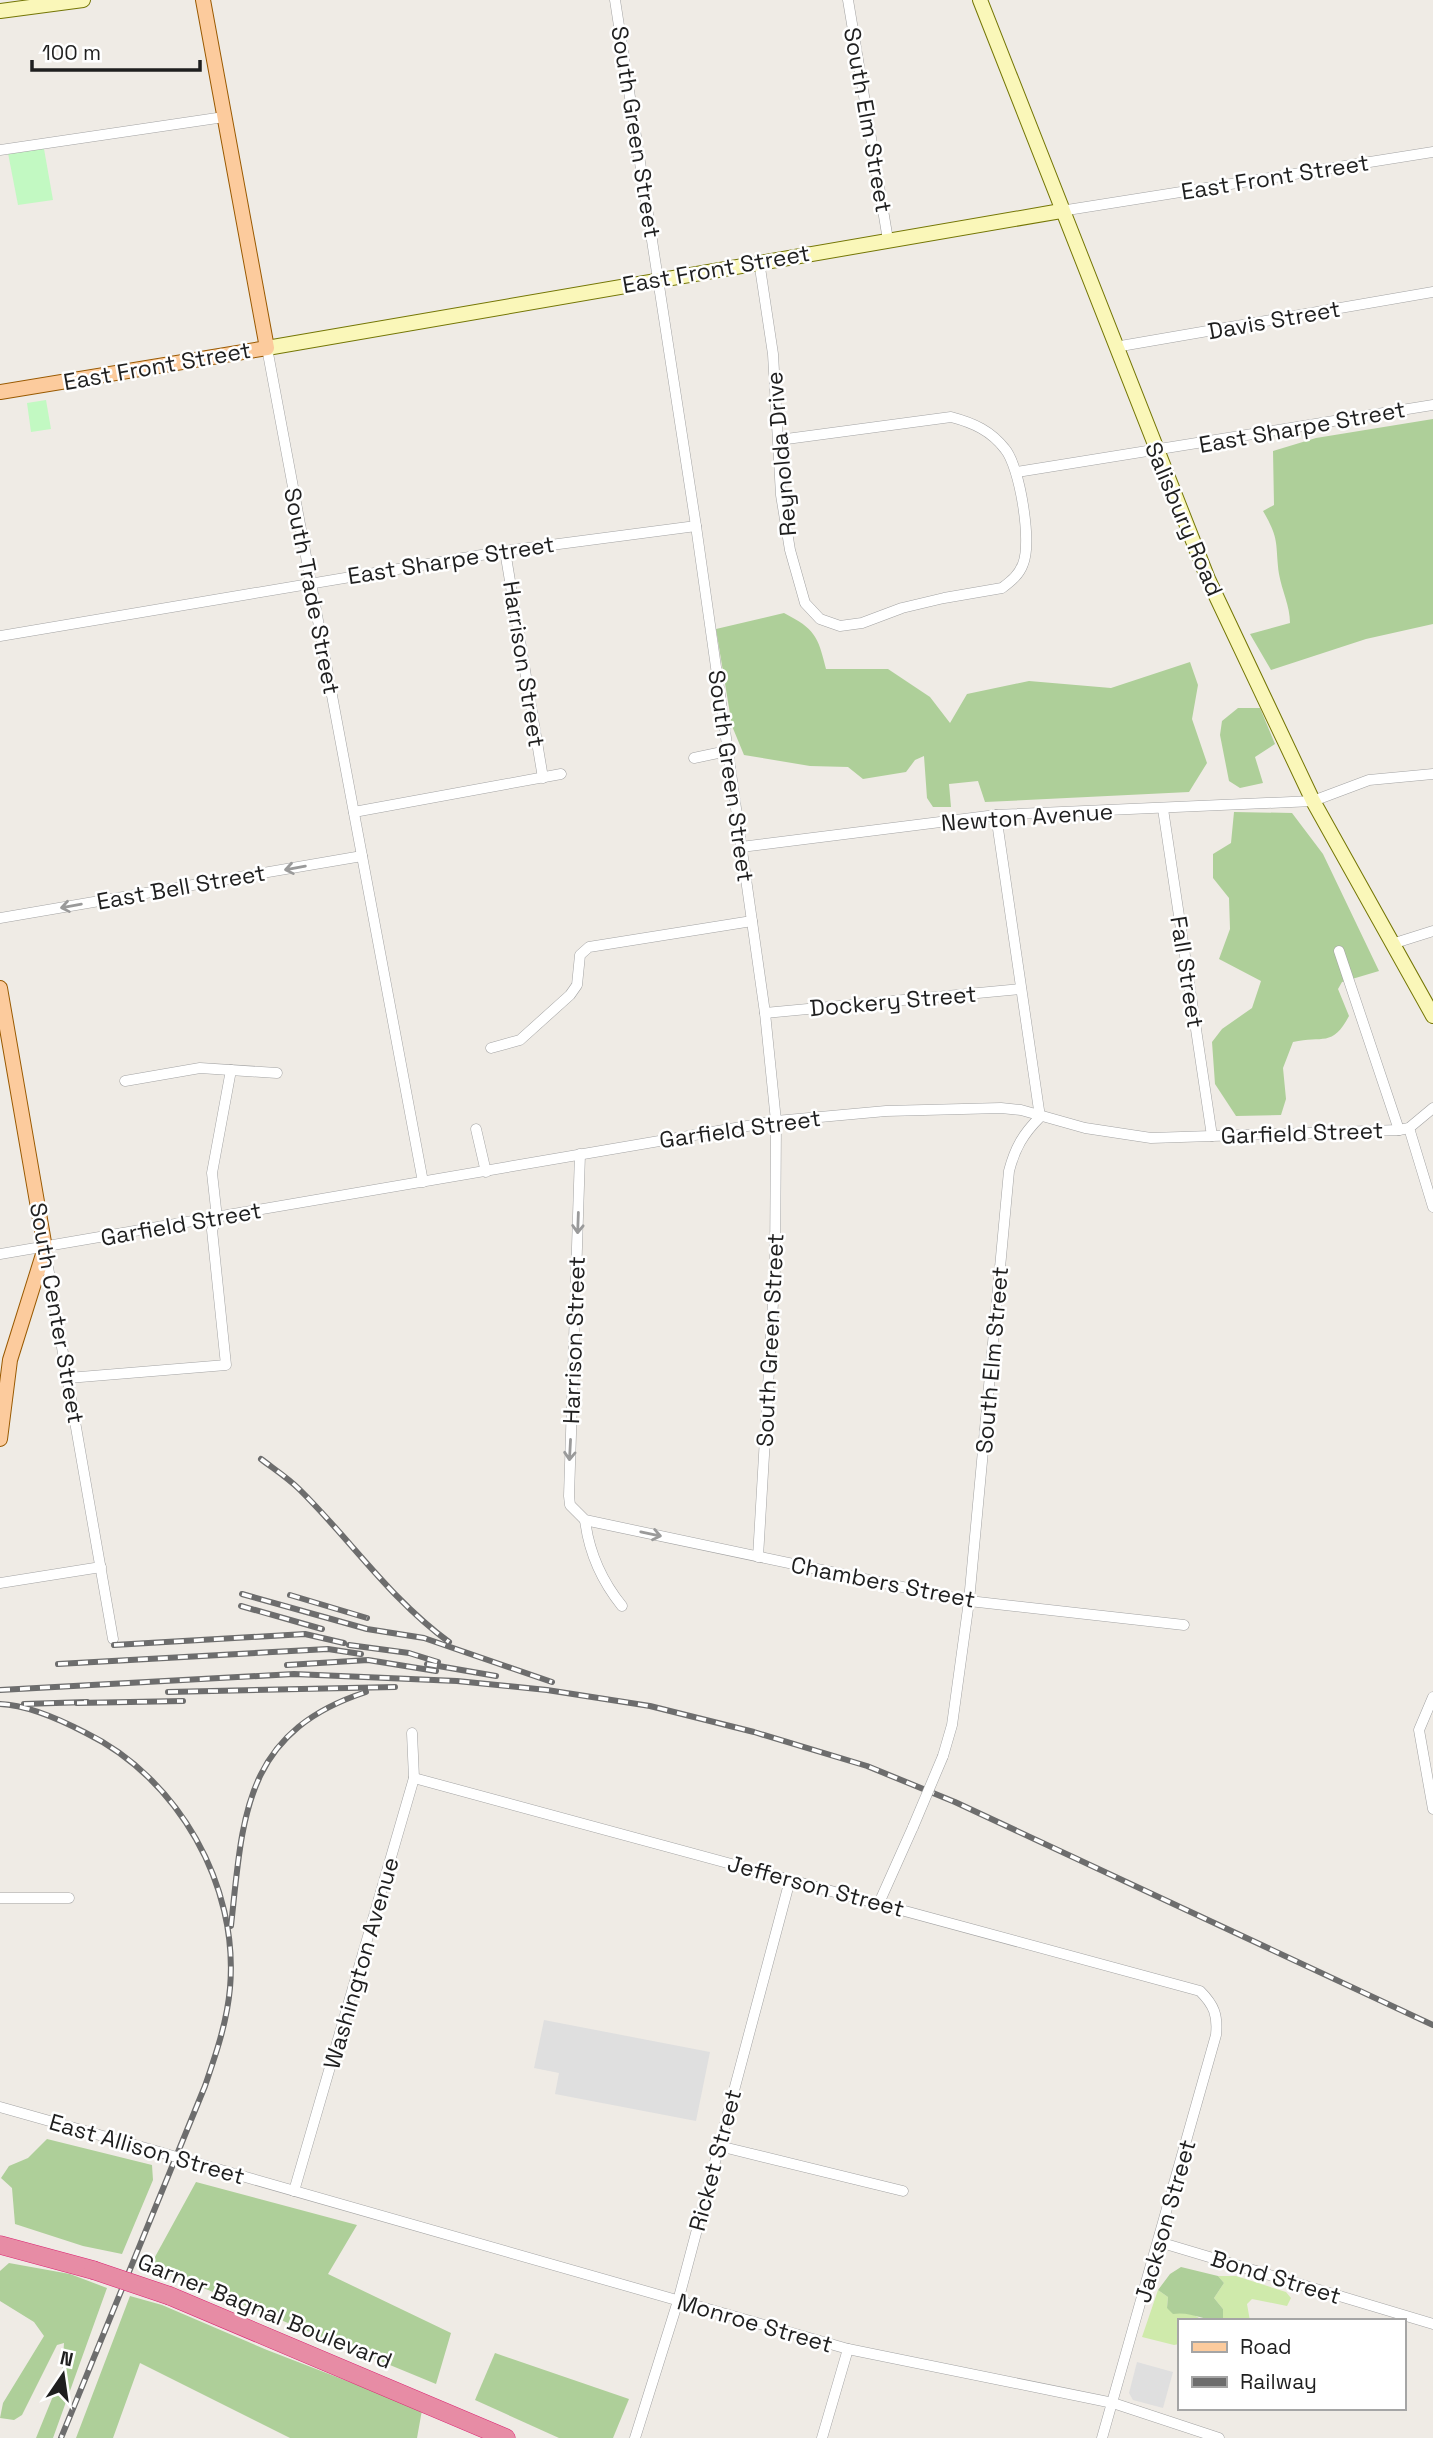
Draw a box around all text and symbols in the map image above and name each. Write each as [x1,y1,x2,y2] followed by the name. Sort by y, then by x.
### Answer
[604,24,668,240] street label: South Green Street
[837,25,899,215] street label: South Elm Street
[32,28,200,72] scale bar
[42,39,101,66] text: 100 m
[1179,147,1371,207] street label: East Front Street
[620,238,812,300] street label: East Front Street
[1205,294,1343,346] street label: Davis Street
[61,335,253,397] street label: East Front Street
[759,370,803,538] street label: Reynolda Drive
[1196,394,1408,460] street label: East Sharpe Street
[1138,437,1230,601] street label: Salisbury Road
[277,485,347,697] street label: South Trade Street
[345,529,557,591] street label: East Sharpe Street
[496,579,552,749] street label: Harrison Street
[701,668,761,884] street label: South Green Street
[940,796,1114,838] street label: Newton Avenue
[94,857,268,917] street label: East Bell Street
[284,862,307,875] one-way arrow
[60,900,83,913] one-way arrow
[1163,914,1211,1030] street label: Fall Street
[808,979,978,1023] street label: Dockery Street
[657,1103,823,1155] street label: Garfield Street
[1220,1115,1384,1151] street label: Garfield Street
[98,1195,264,1253] street label: Garfield Street
[23,1200,91,1426] street label: South Center Street
[571,1211,585,1234] one-way arrow
[749,1232,791,1448] street label: South Green Street
[556,1256,592,1424] street label: Harrison Street
[969,1265,1015,1455] street label: South Elm Street
[563,1438,576,1461] one-way arrow
[639,1528,662,1542] one-way arrow
[788,1549,978,1615] street label: Chambers Street
[724,1848,908,1924] street label: Jefferson Street
[316,1854,406,2072] street label: Washington Avenue
[682,2086,748,2234] street label: Ricket Street
[46,2107,248,2191] street label: East Allison Street
[1127,2136,1203,2306] street label: Jackson Street
[1207,2243,1345,2311] street label: Bond Street
[133,2246,397,2376] street label: Garner Bagnal Boulevard
[674,2286,836,2360] street label: Monroe Street
[1178,2319,1405,2410] legend
[1240,2333,1292,2360] text: Road
[28,2340,98,2410] north arrow
[58,2345,76,2373] text: N
[1240,2368,1317,2395] text: Railway

